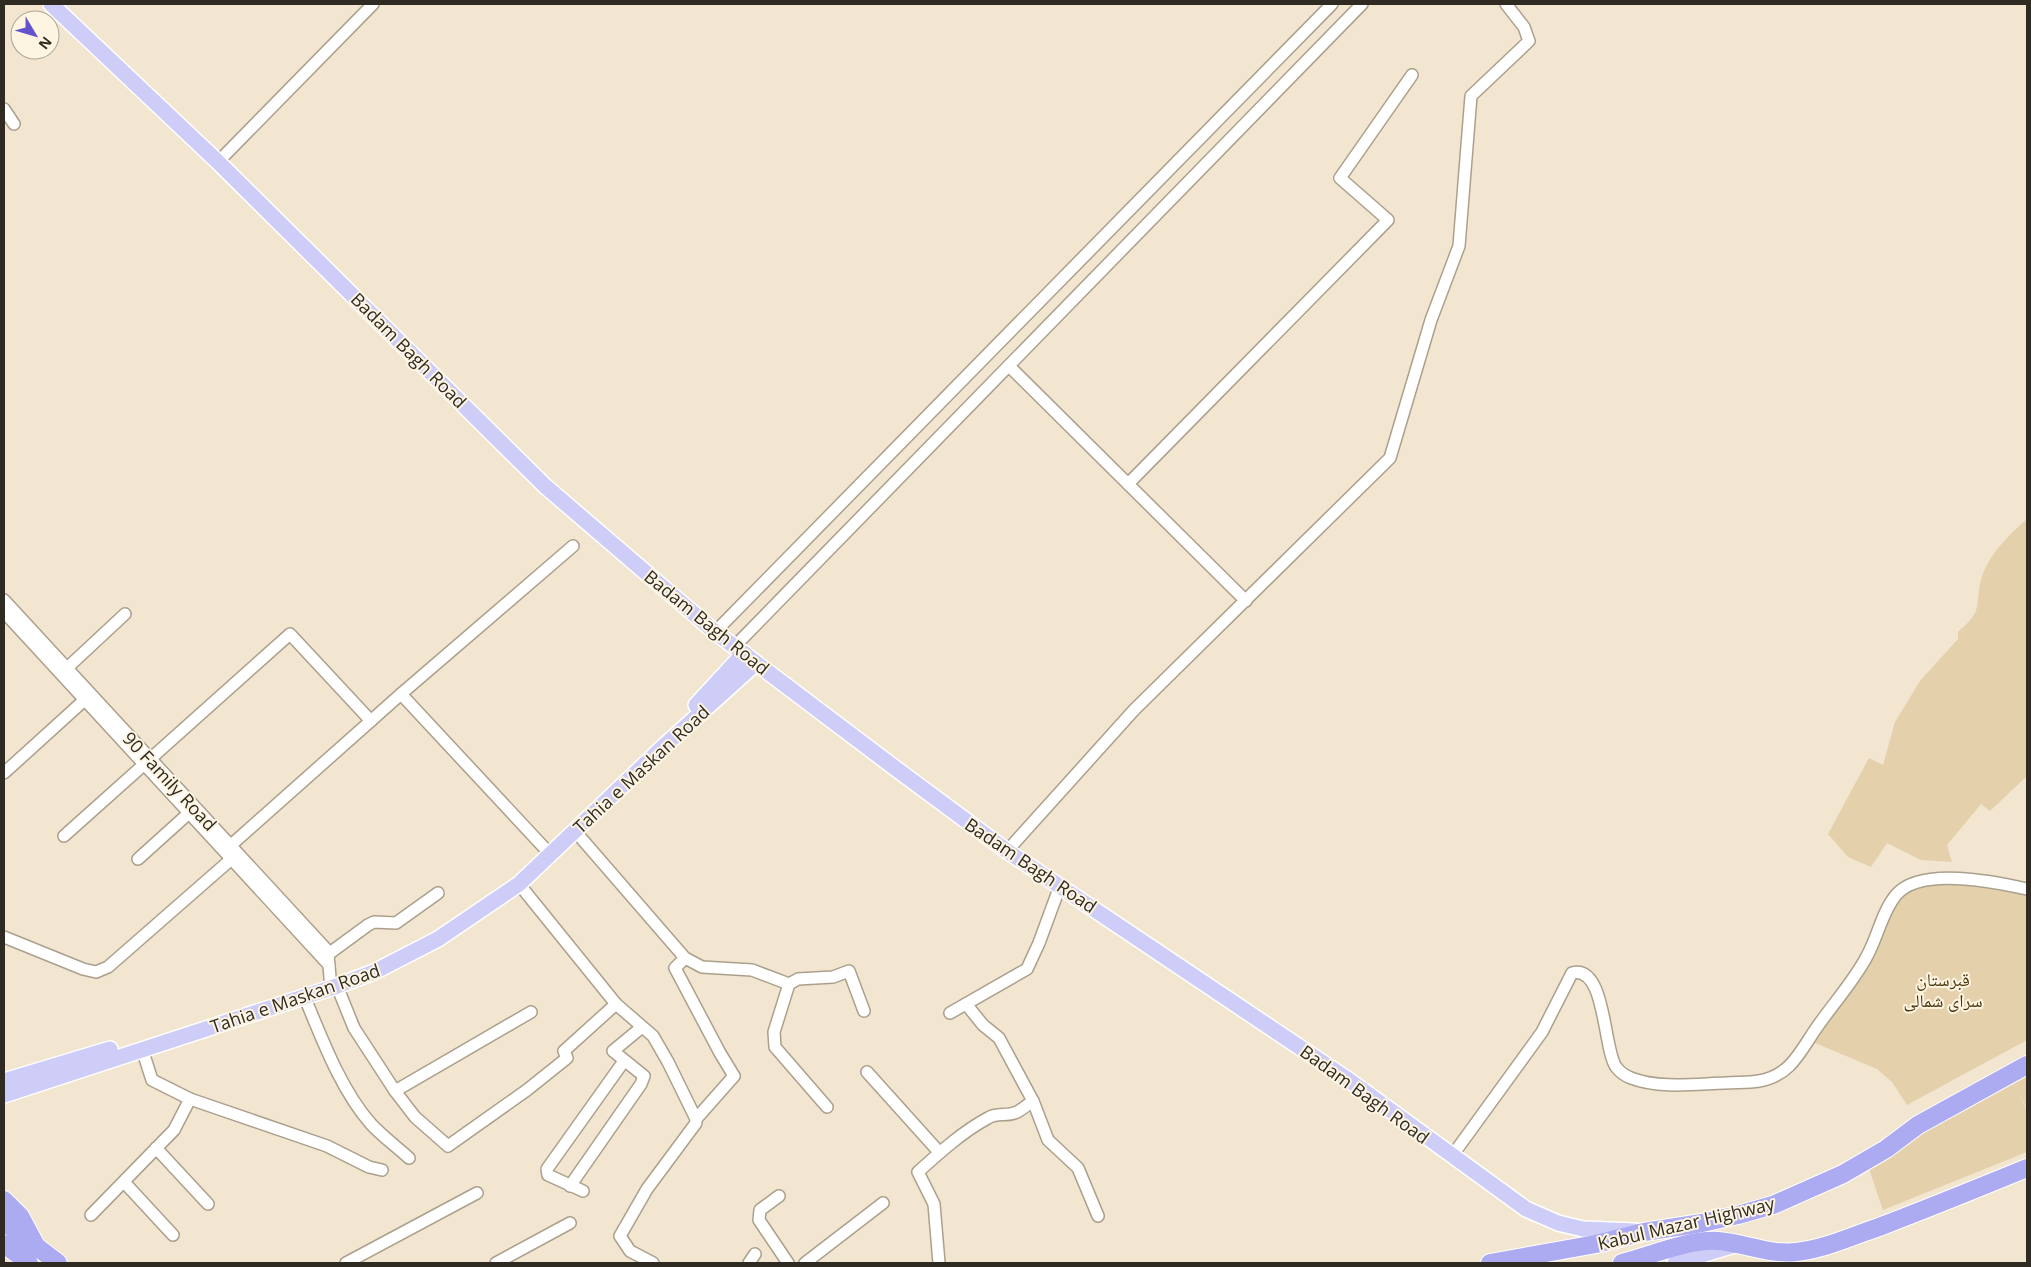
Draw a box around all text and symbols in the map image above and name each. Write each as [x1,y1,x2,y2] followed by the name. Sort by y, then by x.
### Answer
[10,10,60,60] north arrow
[35,33,57,54] text: N
[346,287,472,413] street label: Badam Bagh Road
[640,564,774,680] street label: Badam Bagh Road
[568,700,714,838] street label: Tahia e Maskan Road
[118,726,222,836] street label: 90 Family Road
[960,812,1102,918] street label: Badam Bagh Road
[207,958,383,1038] street label: Tahia e Maskan Road
[1903,967,1983,1012] park label: قبرستان سرای شمالی
[1296,1039,1434,1149] street label: Badam Bagh Road
[1595,1191,1778,1255] street label: Kabul Mazar Highway

